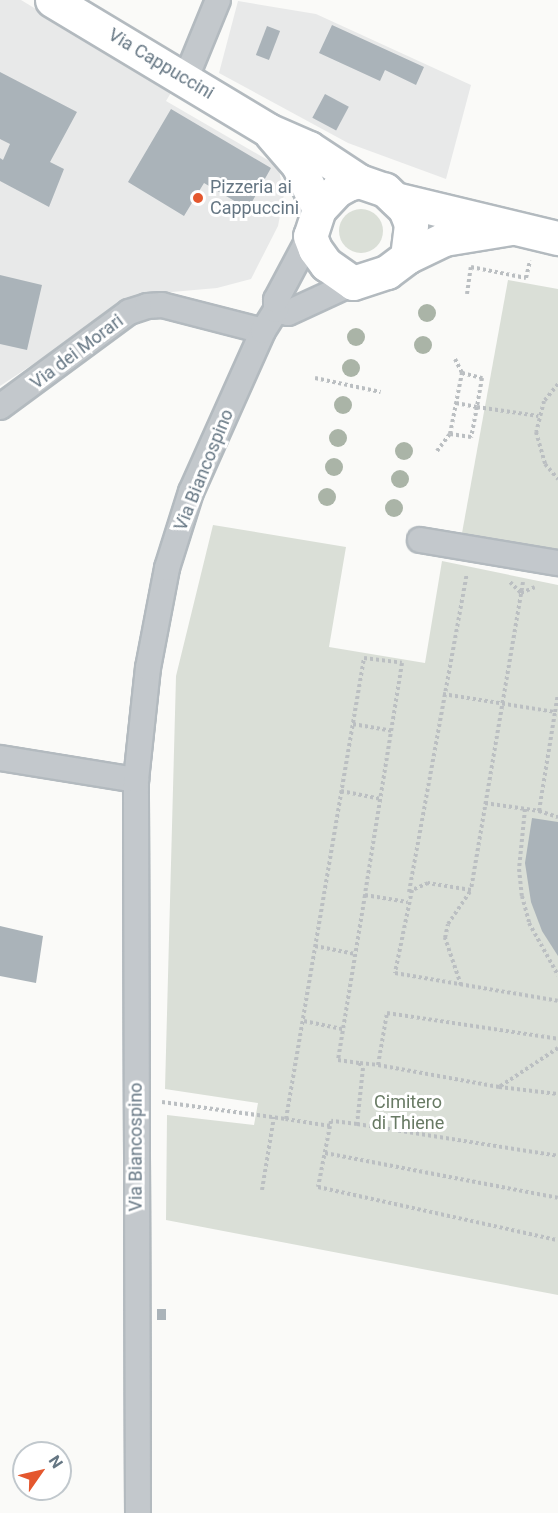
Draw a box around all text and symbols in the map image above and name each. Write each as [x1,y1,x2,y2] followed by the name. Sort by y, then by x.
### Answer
[104,24,218,104] street label: Via Cappuccini
[210,177,299,219] place label: Pizzeria ai Cappuccini
[191,191,205,205] marker: Pizzeria ai Cappuccini
[26,310,128,394] street label: Via dei Morari
[170,406,238,534] street label: Via Biancospino
[125,1082,147,1212] street label: Via Biancospino
[371,1092,445,1134] park label: Cimitero di Thiene
[12,1441,72,1501] north arrow
[45,1452,67,1472] text: N

